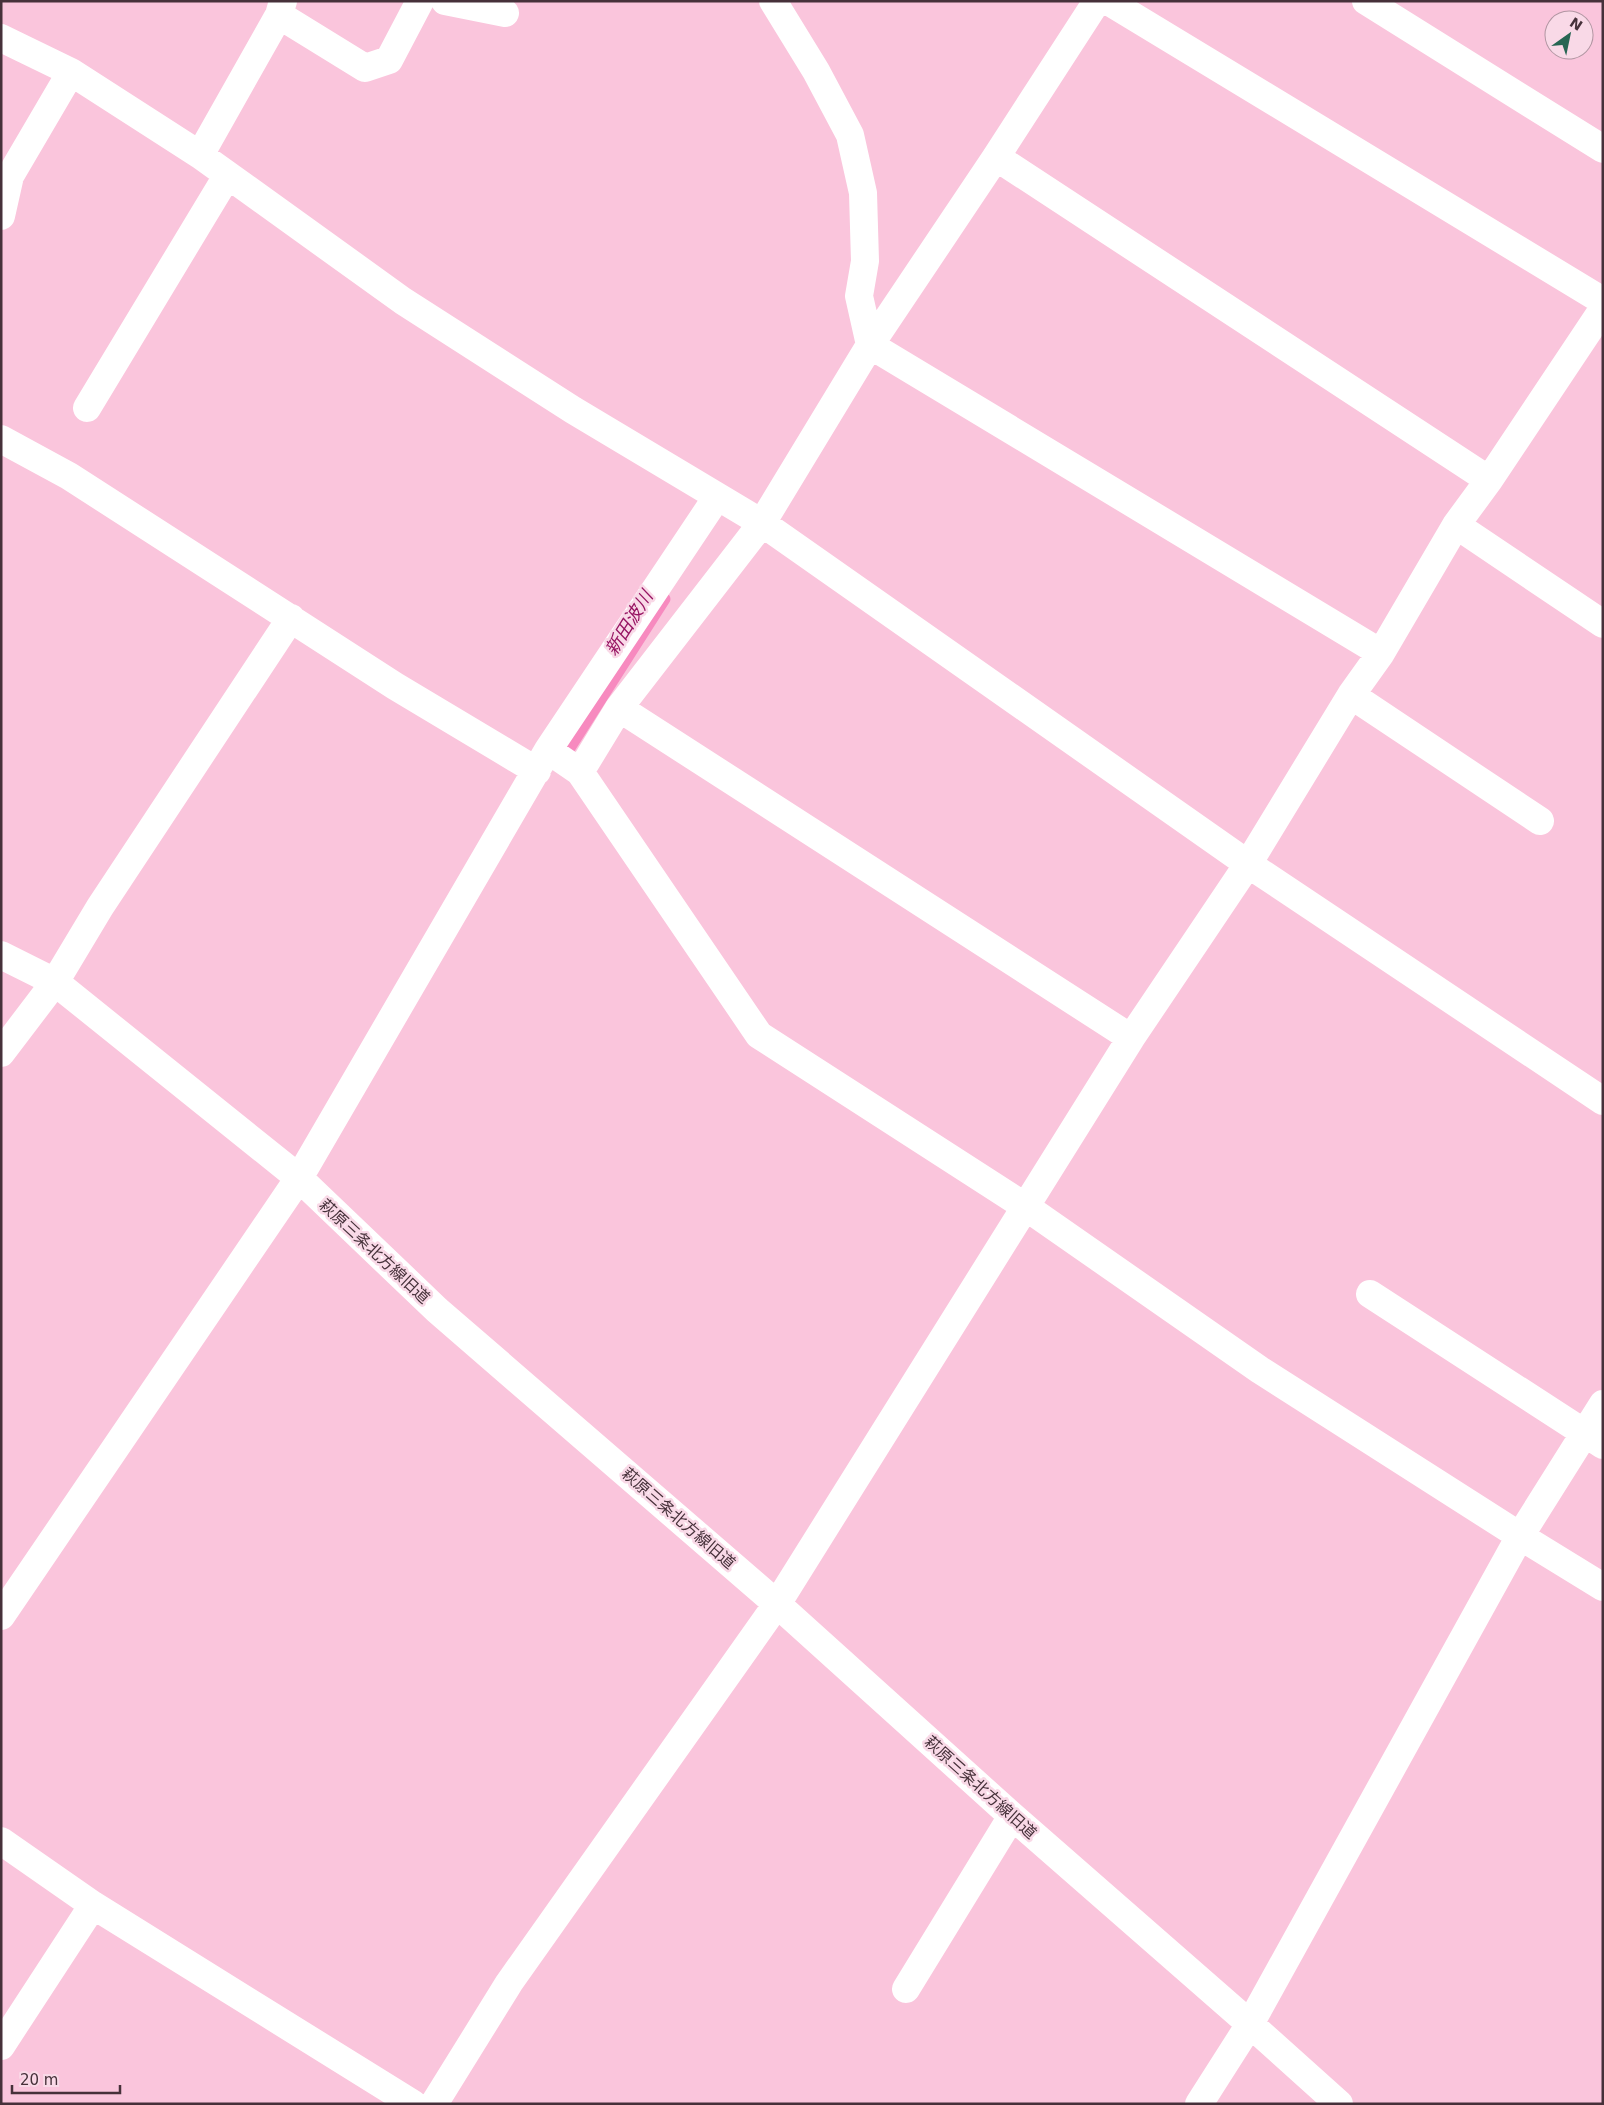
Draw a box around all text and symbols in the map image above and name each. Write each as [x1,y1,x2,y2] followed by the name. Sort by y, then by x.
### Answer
[1544,10,1594,60] north arrow
[1567,14,1585,34] text: N
[601,585,658,659] water label: 新田波川
[316,1195,434,1307] street label: 萩原三条北方線旧道
[618,1464,739,1573] street label: 萩原三条北方線旧道
[921,1732,1041,1843] street label: 萩原三条北方線旧道
[12,2062,120,2094] scale bar
[20,2071,58,2089] text: 20 m

